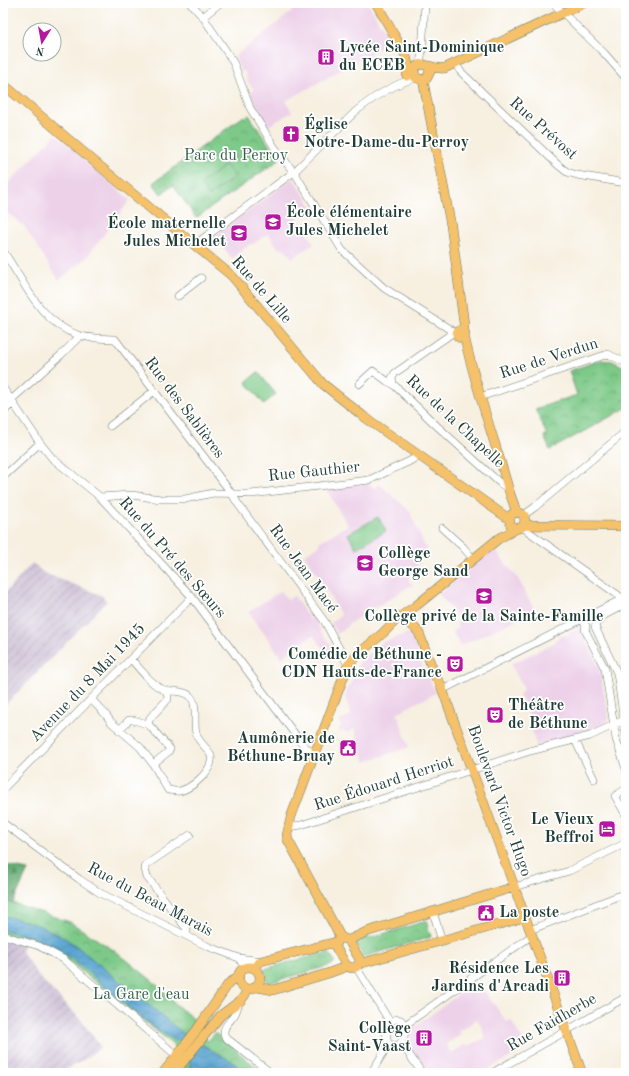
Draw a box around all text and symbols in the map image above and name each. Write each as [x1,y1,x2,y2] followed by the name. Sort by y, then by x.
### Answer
[22,22,62,62] north arrow
[339,40,504,74] place label: Lycée Saint-Dominique du ECEB
[35,44,46,57] text: N
[316,47,336,67] building icon: Lycée Saint-Dominique du ECEB
[506,95,580,164] street label: Rue Prévost
[304,113,469,151] place label: Église Notre-Dame-du-Perroy
[281,124,301,144] church icon: Église Notre-Dame-du-Perroy
[184,148,289,164] park label: Parc du Perroy
[286,201,412,239] place label: École élémentaire Jules Michelet
[107,212,226,250] place label: École maternelle Jules Michelet
[263,212,283,232] school or university icon: École élémentaire Jules Michelet
[229,223,249,243] school or university icon: École maternelle Jules Michelet
[228,253,294,327] street label: Rue de Lille
[498,335,600,382] street label: Rue de Verdun
[141,355,227,462] street label: Rue des Sablières
[403,373,507,471] street label: Rue de la Chapelle
[267,459,361,485] street label: Rue Gauthier
[115,495,229,621] street label: Rue du Pré des Sœurs
[266,522,340,616] street label: Rue Jean Macé
[378,546,469,580] place label: Collège George Sand
[355,553,375,573] school or university icon: Collège George Sand
[474,586,494,606] school or university icon: Collège privé de la Sainte-Famille
[364,609,604,625] place label: Collège privé de la Sainte-Famille
[27,621,149,745] street label: Avenue du 8 Mai 1945
[282,647,442,681] place label: Comédie de Béthune - CDN Hauts-de-France
[445,654,465,674] theatre icon: Comédie de Béthune - CDN Hauts-de-France
[508,698,588,732] place label: Théâtre de Béthune
[485,705,505,725] theatre icon: Théâtre de Béthune
[464,723,534,879] street label: Boulevard Victor Hugo
[227,731,335,765] place label: Aumônerie de Béthune-Bruay
[338,738,358,758] public building icon: Aumônerie de Béthune-Bruay
[311,750,456,814] street label: Rue Édouard Herriot
[531,812,594,846] place label: Le Vieux Beffroi
[597,819,617,839] hotel icon: Le Vieux Beffroi
[85,860,215,940] street label: Rue du Beau Marais
[476,903,496,923] public building icon: La poste
[499,905,559,921] place label: La poste
[431,961,549,995] place label: Résidence Les Jardins d'Arcadi
[552,968,572,988] building icon: Résidence Les Jardins d'Arcadi
[93,987,190,1003] park label: La Gare d'eau
[505,991,599,1055] street label: Rue Faidherbe
[328,1021,411,1055] place label: Collège Saint-Vaast
[414,1028,434,1048] building icon: Collège Saint-Vaast

